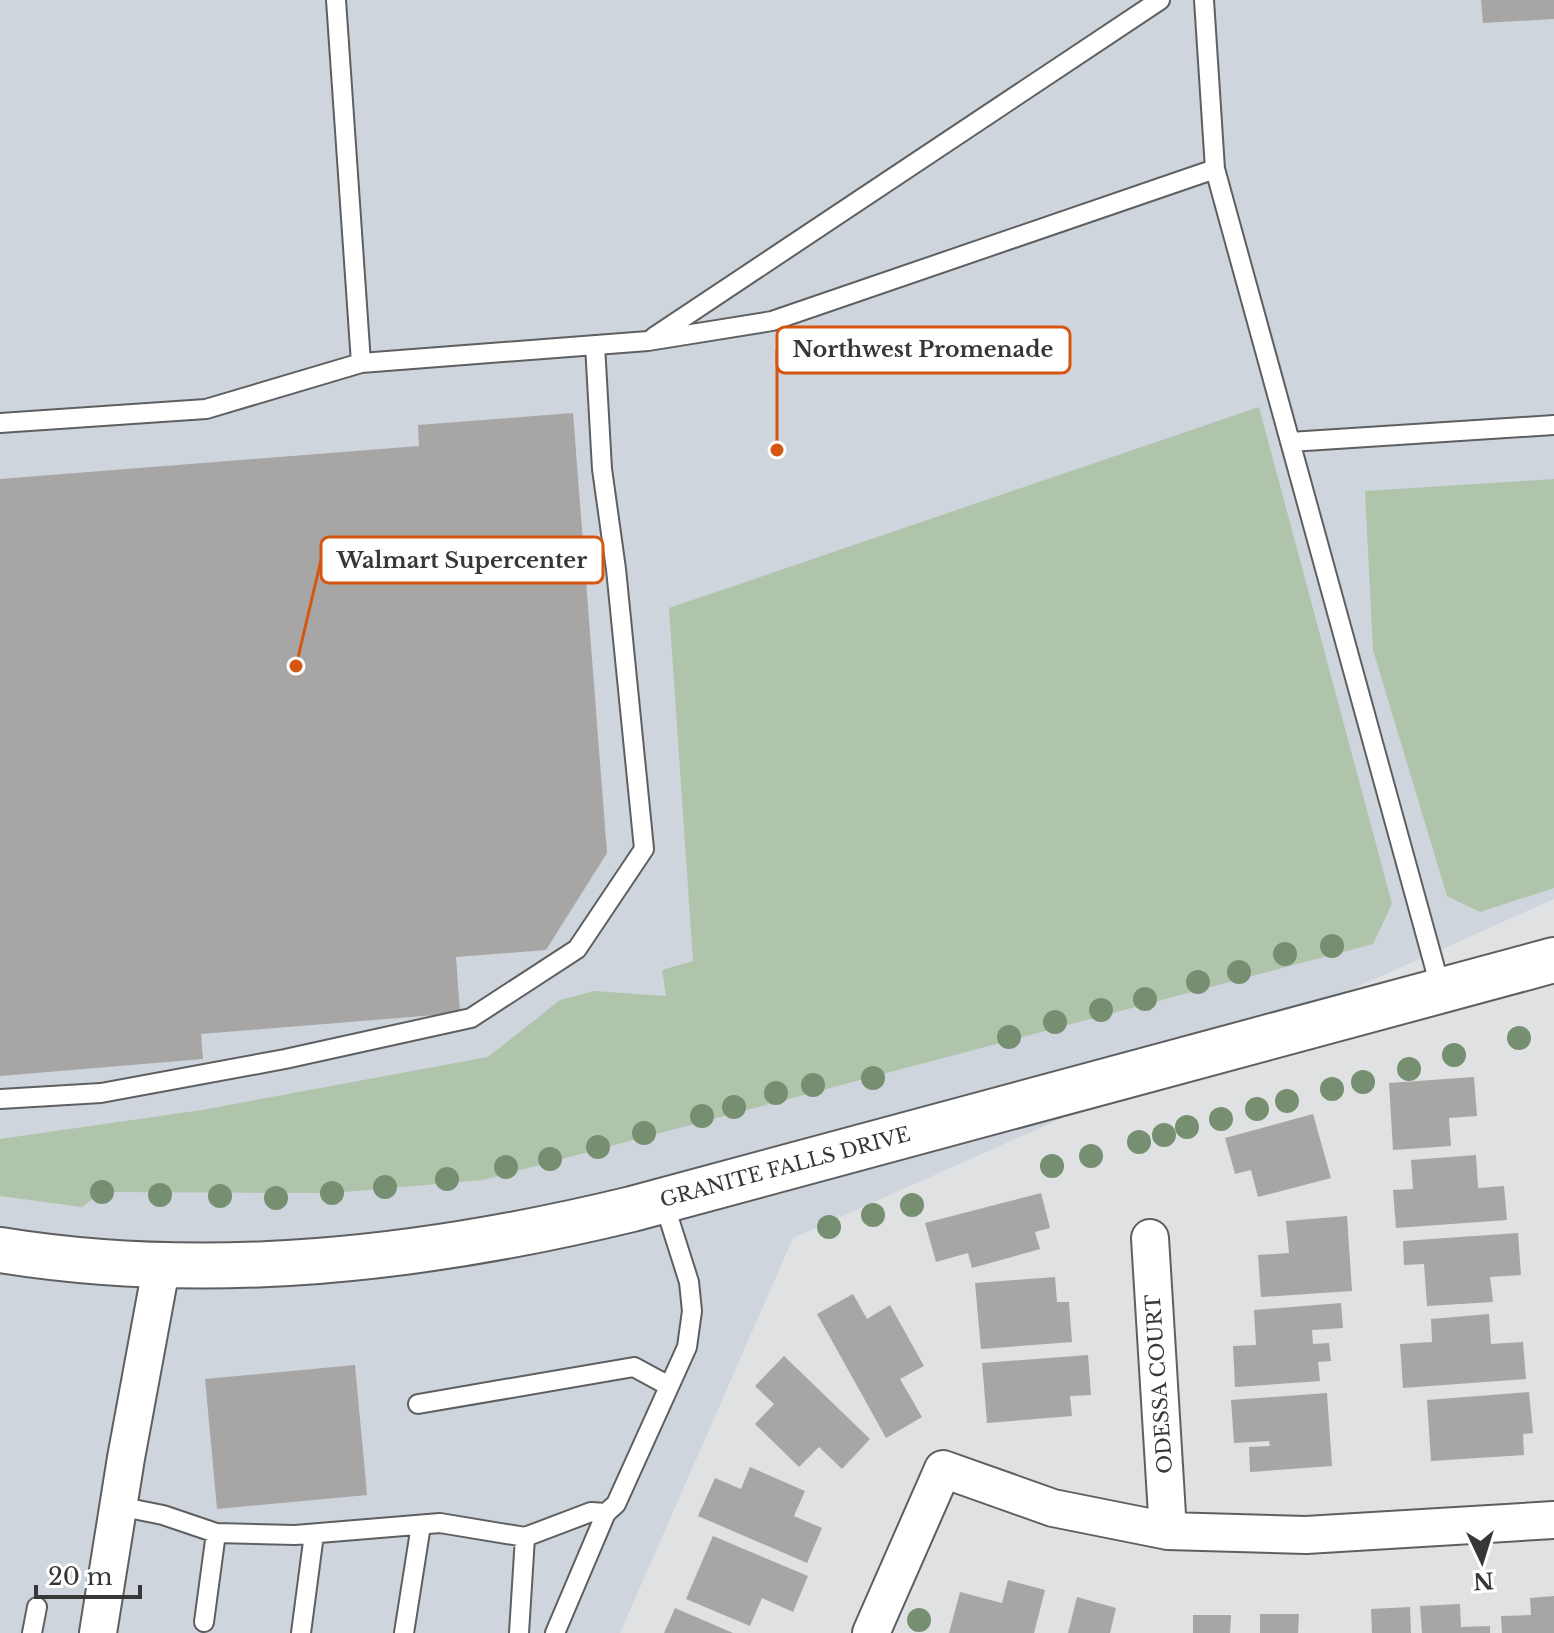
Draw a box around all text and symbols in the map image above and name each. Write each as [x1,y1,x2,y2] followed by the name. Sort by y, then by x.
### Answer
[777,327,1070,373] callout: Northwest Promenade
[793,336,1054,363] text: Northwest Promenade
[321,537,603,583] callout: Walmart Supercenter
[336,547,587,574] text: Walmart Supercenter
[657,1122,913,1212] street label: GRANITE FALLS DRIVE
[1141,1294,1177,1474] street label: ODESSA COURT
[1442,1521,1522,1601] north arrow
[36,1549,140,1599] scale bar
[48,1562,113,1591] text: 20 m
[1472,1566,1495,1595] text: N

